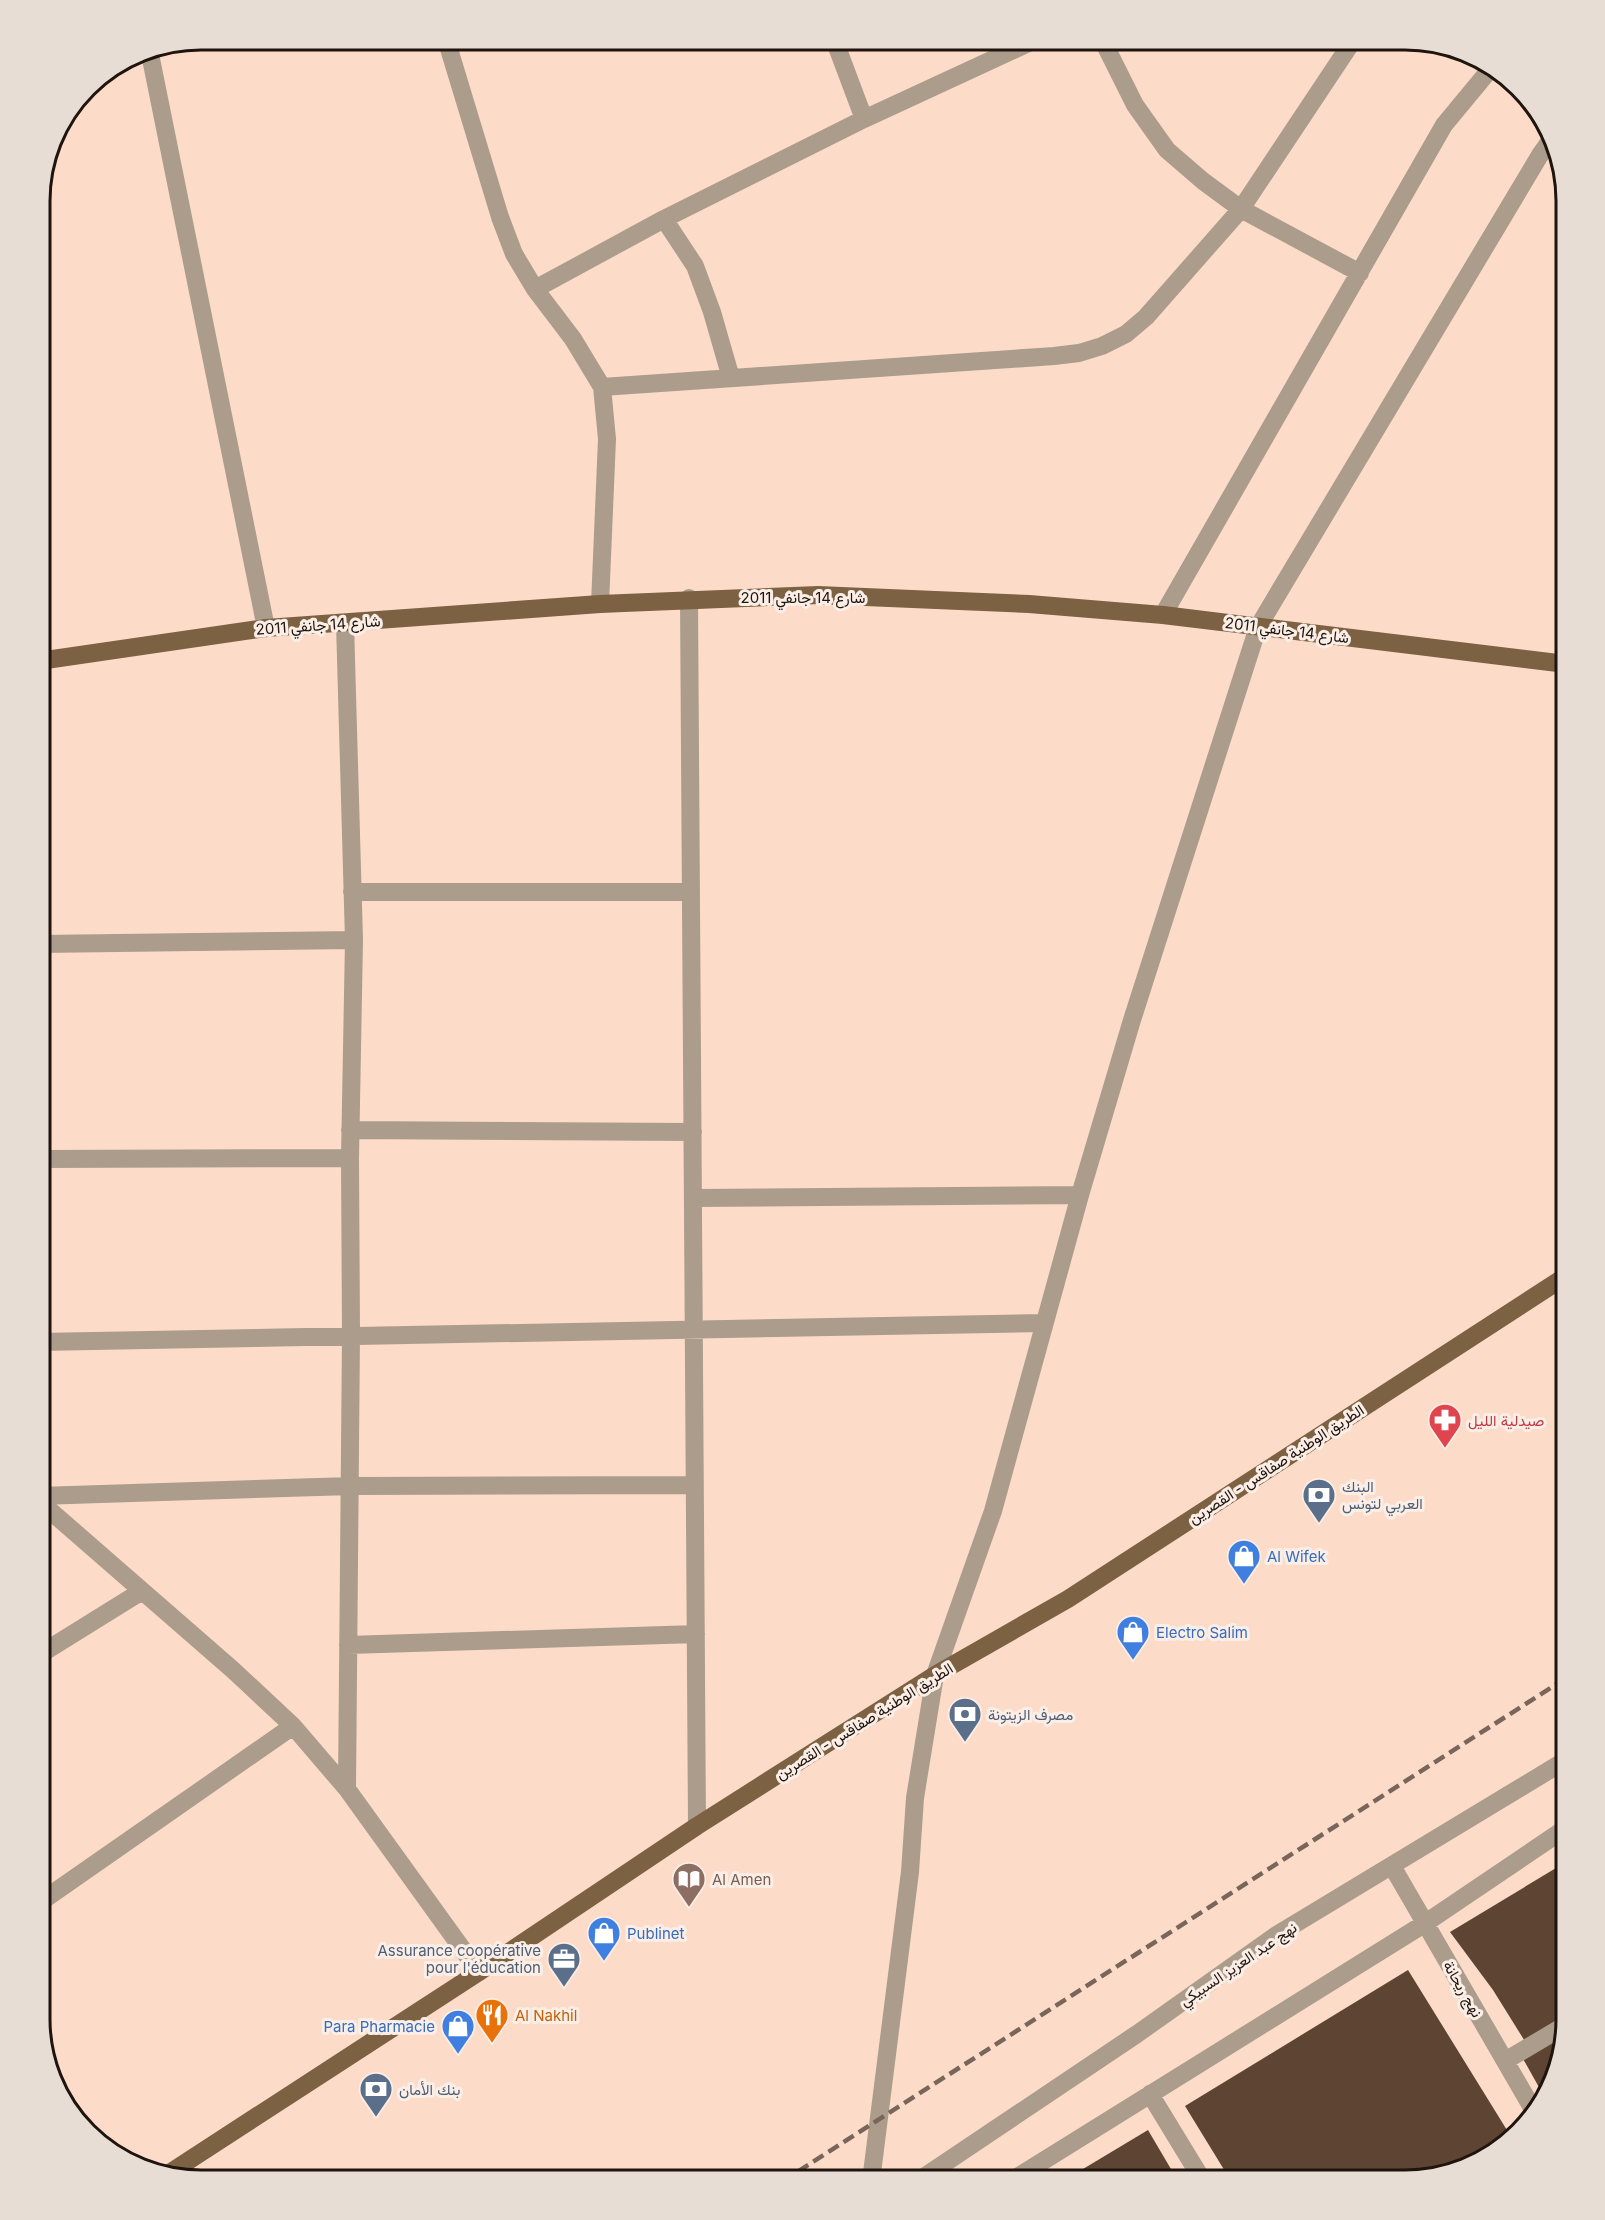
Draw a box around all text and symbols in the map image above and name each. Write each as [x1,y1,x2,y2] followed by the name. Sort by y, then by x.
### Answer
[741,588,866,611] street label: شارع 14 جانفي 2011
[255,611,381,643] street label: شارع 14 جانفي 2011
[1223,613,1350,651] street label: شارع 14 جانفي 2011
[1185,1400,1368,1529] street label: الطريق الوطنية صفاقس - القصرين
[1427,1402,1463,1449] pharmacy icon: صيدلية الليل
[1468,1411,1544,1430] place label: صيدلية الليل
[1301,1477,1337,1524] bank icon: البنك العربي لتونس
[1342,1477,1423,1517] place label: البنك العربي لتونس
[1226,1538,1262,1585] shop icon: Al Wifek
[1267,1547,1326,1566] place label: Al Wifek
[1115,1614,1151,1661] shop icon: Electro Salim
[1156,1623,1248,1642] place label: Electro Salim
[772,1658,957,1784] street label: الطريق الوطنية صفاقس - القصرين
[947,1696,983,1743] bank icon: مصرف الزيتونة
[988,1705,1073,1724] place label: مصرف الزيتونة
[671,1861,707,1908] library icon: Al Amen
[712,1870,771,1889] place label: Al Amen
[586,1915,622,1962] shop icon: Publinet
[1176,1918,1303,2014] street label: نهج عبد العزيز السبيكي
[627,1924,685,1943] place label: Publinet
[378,1941,541,1977] place label: Assurance coopérative pour l'éducation
[546,1941,582,1988] office icon: Assurance coopérative pour l'éducation
[1437,1957,1487,2022] street label: نهج ريحانة
[474,1997,510,2044] restaurant icon: Al Nakhil
[515,2006,577,2025] place label: Al Nakhil
[440,2008,476,2055] shop icon: Para Pharmacie
[323,2017,435,2036] place label: Para Pharmacie
[358,2071,394,2118] bank icon: بنك الأمان
[399,2080,460,2099] place label: بنك الأمان

